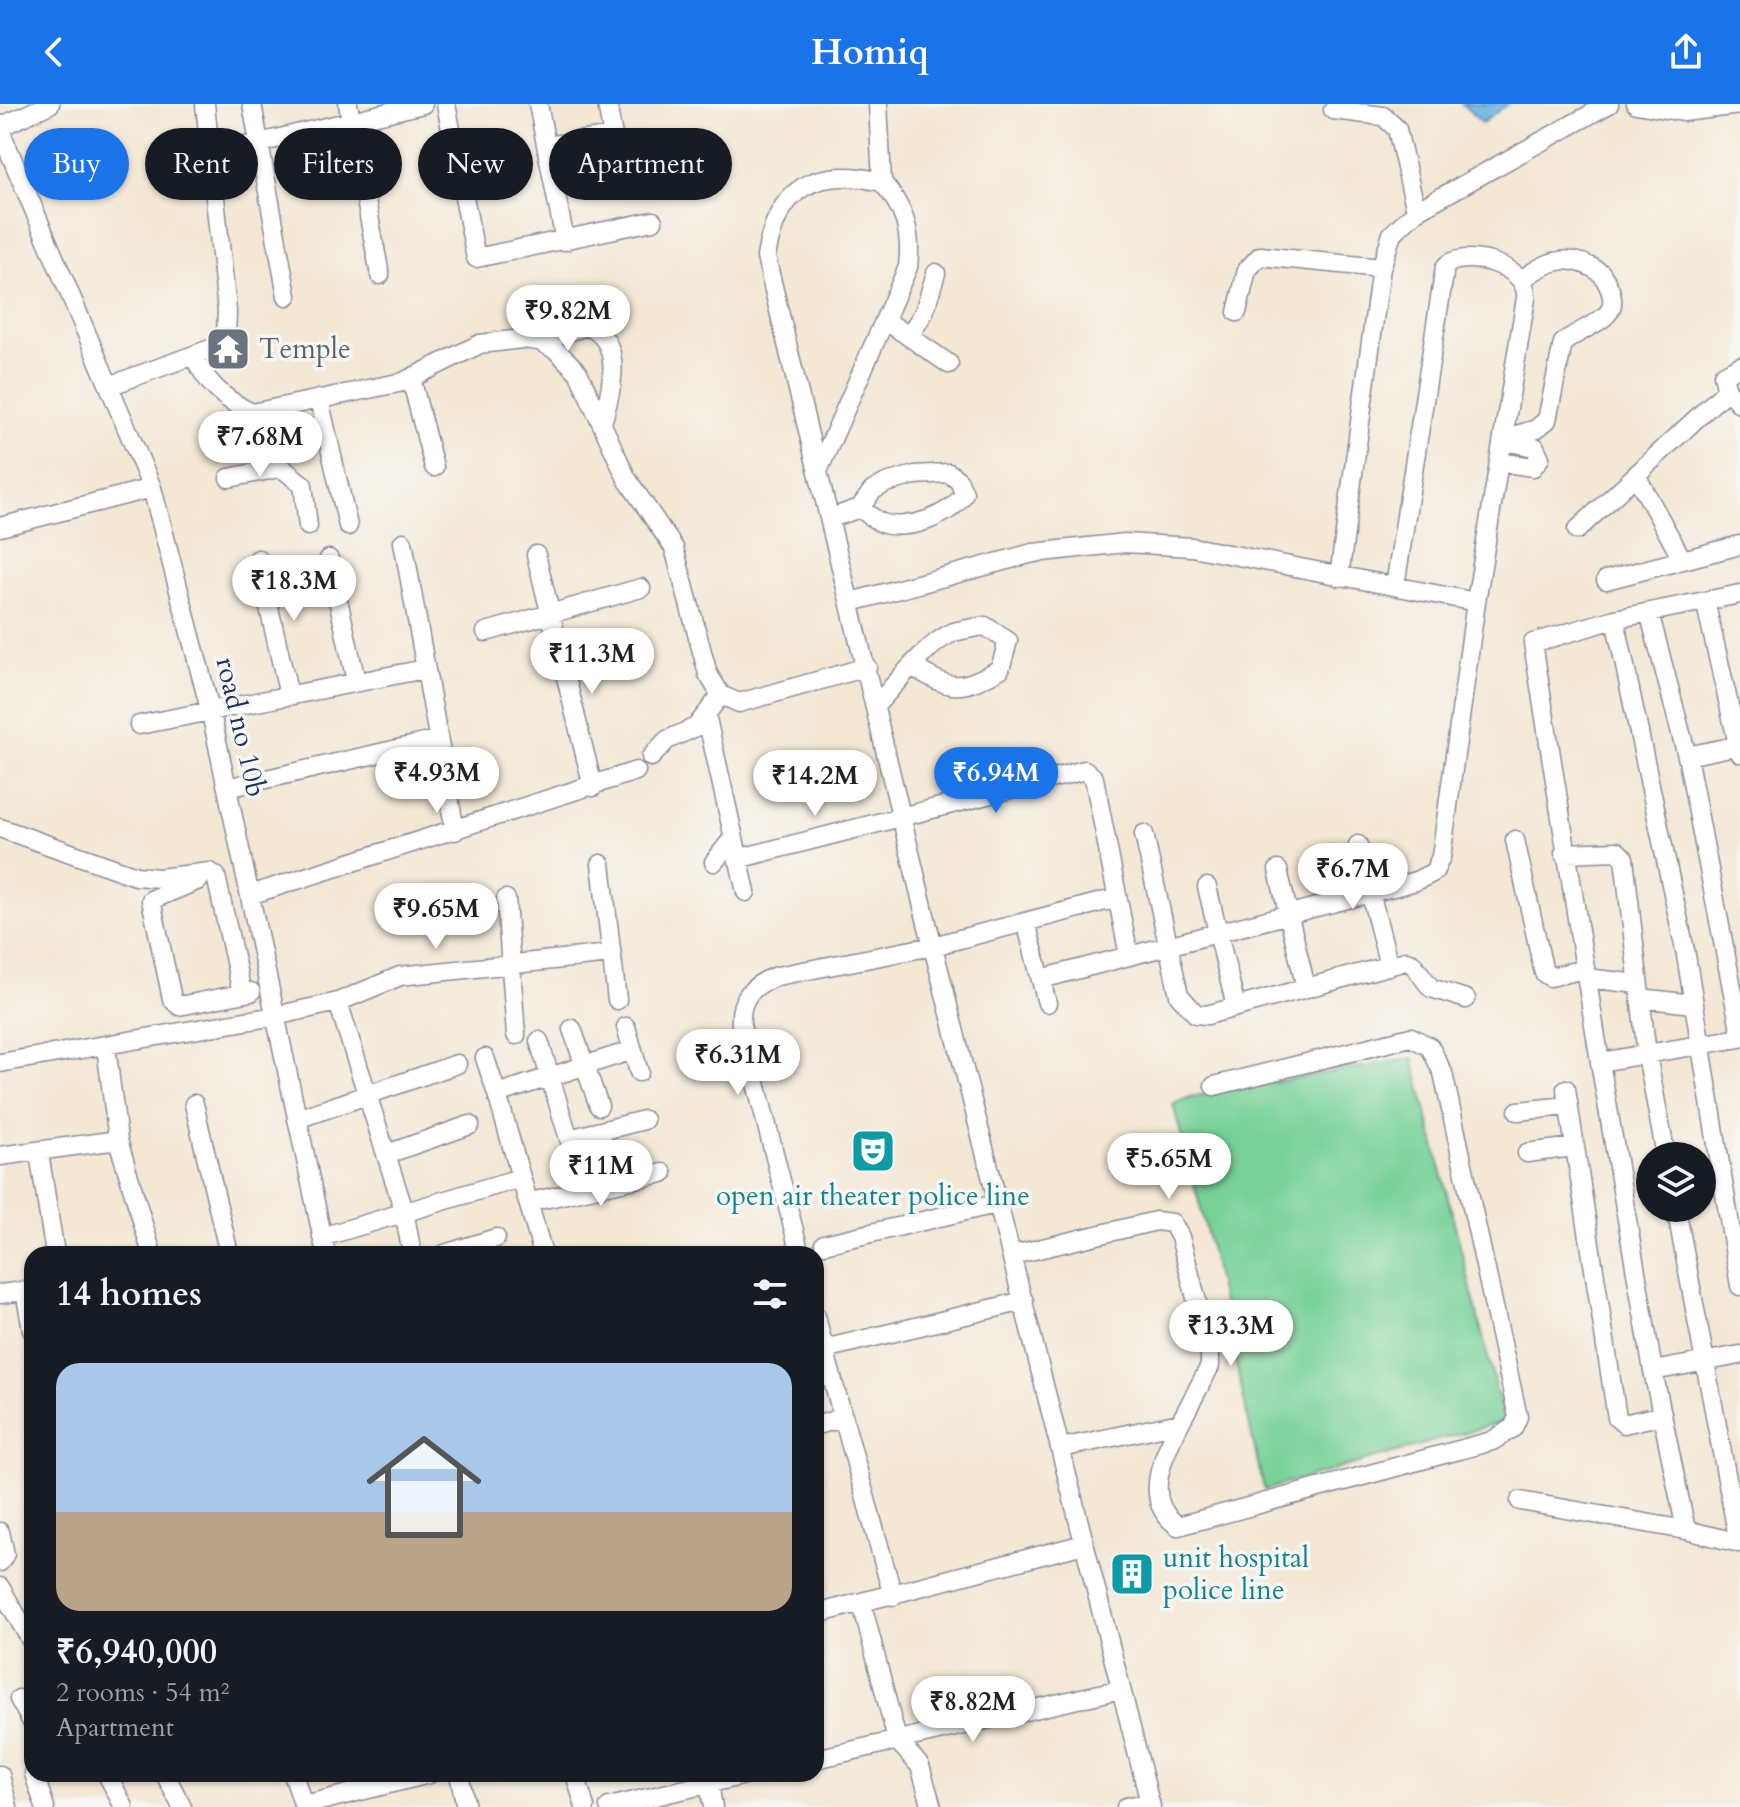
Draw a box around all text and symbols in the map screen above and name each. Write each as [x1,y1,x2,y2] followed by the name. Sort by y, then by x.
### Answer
[811,28,929,77] text: Homiq
[32,30,76,74] icon: back
[1664,30,1708,74] icon: share
[24,128,129,200] chip: Buy
[145,128,258,200] chip: Rent
[274,128,402,200] chip: Filters
[418,128,533,200] chip: New
[549,128,732,200] chip: Apartment
[503,285,633,353] pin: ₹9.82M
[524,293,612,328] text: ₹9.82M
[204,325,252,373] temple icon: Temple
[259,330,351,368] place label: Temple
[195,411,325,479] pin: ₹7.68M
[216,419,304,454] text: ₹7.68M
[229,555,359,623] pin: ₹18.3M
[250,563,338,598] text: ₹18.3M
[527,628,657,696] pin: ₹11.3M
[548,636,636,671] text: ₹11.3M
[206,653,276,801] street label: road no 10b
[372,747,502,815] pin: ₹4.93M
[931,747,1061,815] pin: ₹6.94M
[750,750,880,818] pin: ₹14.2M
[393,755,481,790] text: ₹4.93M
[952,755,1040,790] text: ₹6.94M
[771,758,859,793] text: ₹14.2M
[1297,843,1409,911] pin: ₹6.7M
[1316,851,1390,886] text: ₹6.7M
[371,883,501,951] pin: ₹9.65M
[392,891,480,926] text: ₹9.65M
[673,1029,803,1097] pin: ₹6.31M
[694,1037,782,1072] text: ₹6.31M
[849,1127,897,1175] theatre icon: open air theater police line
[1104,1133,1234,1201] pin: ₹5.65M
[554,1140,648,1208] pin: ₹11M
[1125,1141,1213,1176] text: ₹5.65M
[1636,1142,1716,1222] map controls
[1636,1142,1716,1222] button: layers
[568,1148,634,1183] text: ₹11M
[716,1177,1030,1215] place label: open air theater police line
[56,1271,202,1317] text: 14 homes
[748,1272,792,1316] icon: filters
[1166,1300,1296,1368] pin: ₹13.3M
[1187,1308,1275,1343] text: ₹13.3M
[352,1415,496,1559] icon: home
[1163,1539,1309,1609] place label: unit hospital police line
[1108,1550,1156,1598] building icon: unit hospital police line
[56,1629,217,1675] text: ₹6,940,000
[56,1675,229,1710] text: 2 rooms · 54 m²
[908,1676,1038,1744] pin: ₹8.82M
[929,1684,1017,1719] text: ₹8.82M
[56,1710,174,1745] text: Apartment

